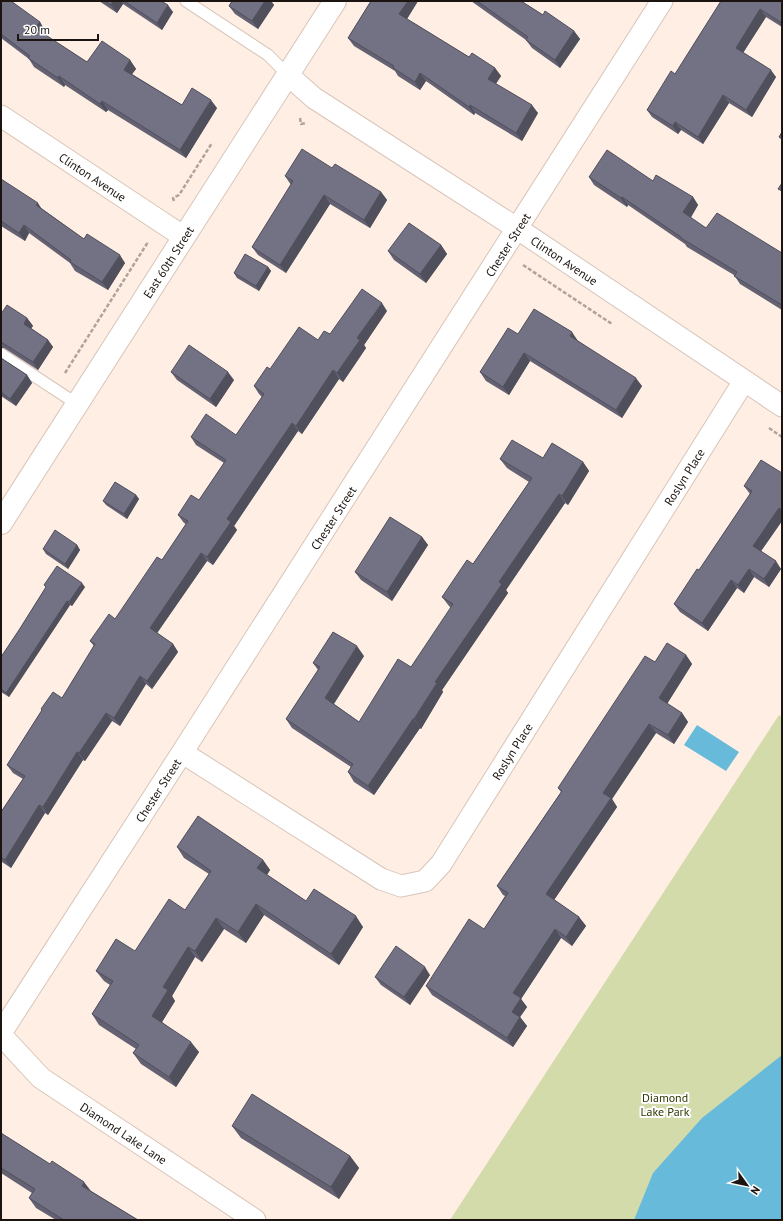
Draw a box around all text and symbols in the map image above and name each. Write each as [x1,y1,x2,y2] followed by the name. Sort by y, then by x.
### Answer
[18,16,98,42] scale bar
[24,22,50,37] text: 20 m
[56,149,129,204] street label: Clinton Avenue
[482,210,533,279] street label: Chester Street
[140,223,197,301] street label: East 60th Street
[528,232,601,288] street label: Clinton Avenue
[661,445,707,508] street label: Roslyn Place
[307,483,359,552] street label: Chester Street
[488,720,535,782] street label: Roslyn Place
[132,756,184,825] street label: Chester Street
[641,1090,690,1119] park label: Diamond Lake Park
[78,1099,170,1167] street label: Diamond Lake Lane
[727,1165,767,1205] north arrow
[748,1184,763,1197] text: N

